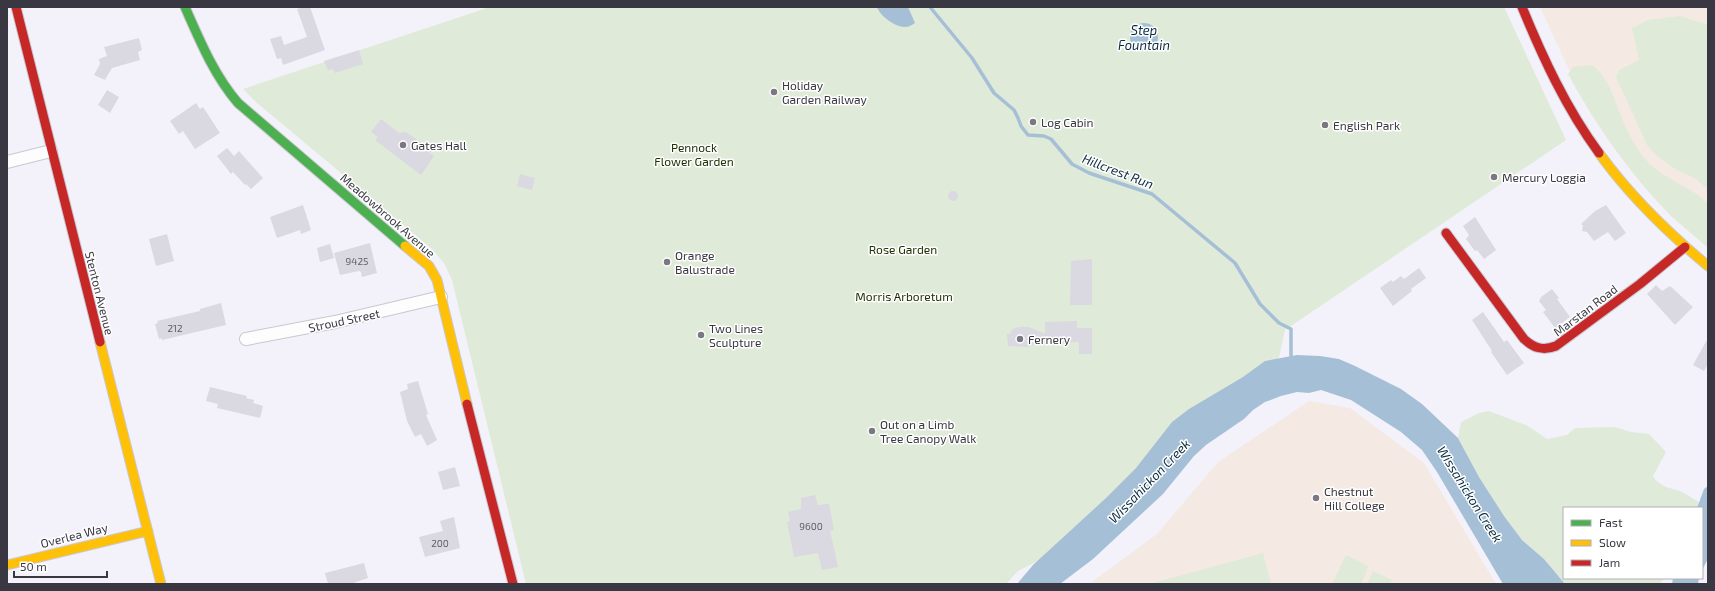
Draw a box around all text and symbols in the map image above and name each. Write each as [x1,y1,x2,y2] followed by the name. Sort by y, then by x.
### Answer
[1118,22,1170,53] water label: Step Fountain
[782,78,868,106] place label: Holiday Garden Railway
[769,87,779,97] marker: Holiday Garden Railway
[1041,115,1094,129] place label: Log Cabin
[1028,117,1038,127] marker: Log Cabin
[1333,118,1400,132] place label: English Park
[1320,120,1330,130] marker: English Park
[411,138,467,152] place label: Gates Hall
[398,140,408,150] marker: Gates Hall
[654,140,734,168] park label: Pennock Flower Garden
[1080,150,1156,192] water label: Hillcrest Run
[338,170,438,260] street label: Meadowbrook Avenue
[1502,170,1586,184] place label: Mercury Loggia
[1489,172,1499,182] marker: Mercury Loggia
[869,242,937,256] park label: Rose Garden
[675,248,735,276] place label: Orange Balustrade
[83,250,117,336] street label: Stenton Avenue
[346,255,368,267] house number: 9425
[662,257,672,267] marker: Orange Balustrade
[1550,281,1620,339] street label: Marstan Road
[855,289,953,303] park label: Morris Arboretum
[307,306,381,334] street label: Stroud Street
[709,321,763,349] place label: Two Lines Sculpture
[167,322,183,334] house number: 212
[696,330,706,340] marker: Two Lines Sculpture
[1028,332,1071,346] place label: Fernery
[1015,334,1025,344] marker: Fernery
[880,417,976,445] place label: Out on a Limb Tree Canopy Walk
[867,426,877,436] marker: Out on a Limb Tree Canopy Walk
[1105,435,1193,526] water label: Wissahickon Creek
[1434,443,1506,545] water label: Wissahickon Creek
[1324,484,1385,512] place label: Chestnut Hill College
[1311,493,1321,503] marker: Chestnut Hill College
[1563,507,1703,579] legend
[1599,515,1623,529] text: Fast
[39,520,110,550] street label: Overlea Way
[799,520,823,532] house number: 9600
[1599,535,1626,549] text: Slow
[431,537,449,549] house number: 200
[14,553,107,579] scale bar
[1599,555,1620,569] text: Jam
[20,559,47,573] text: 50 m

